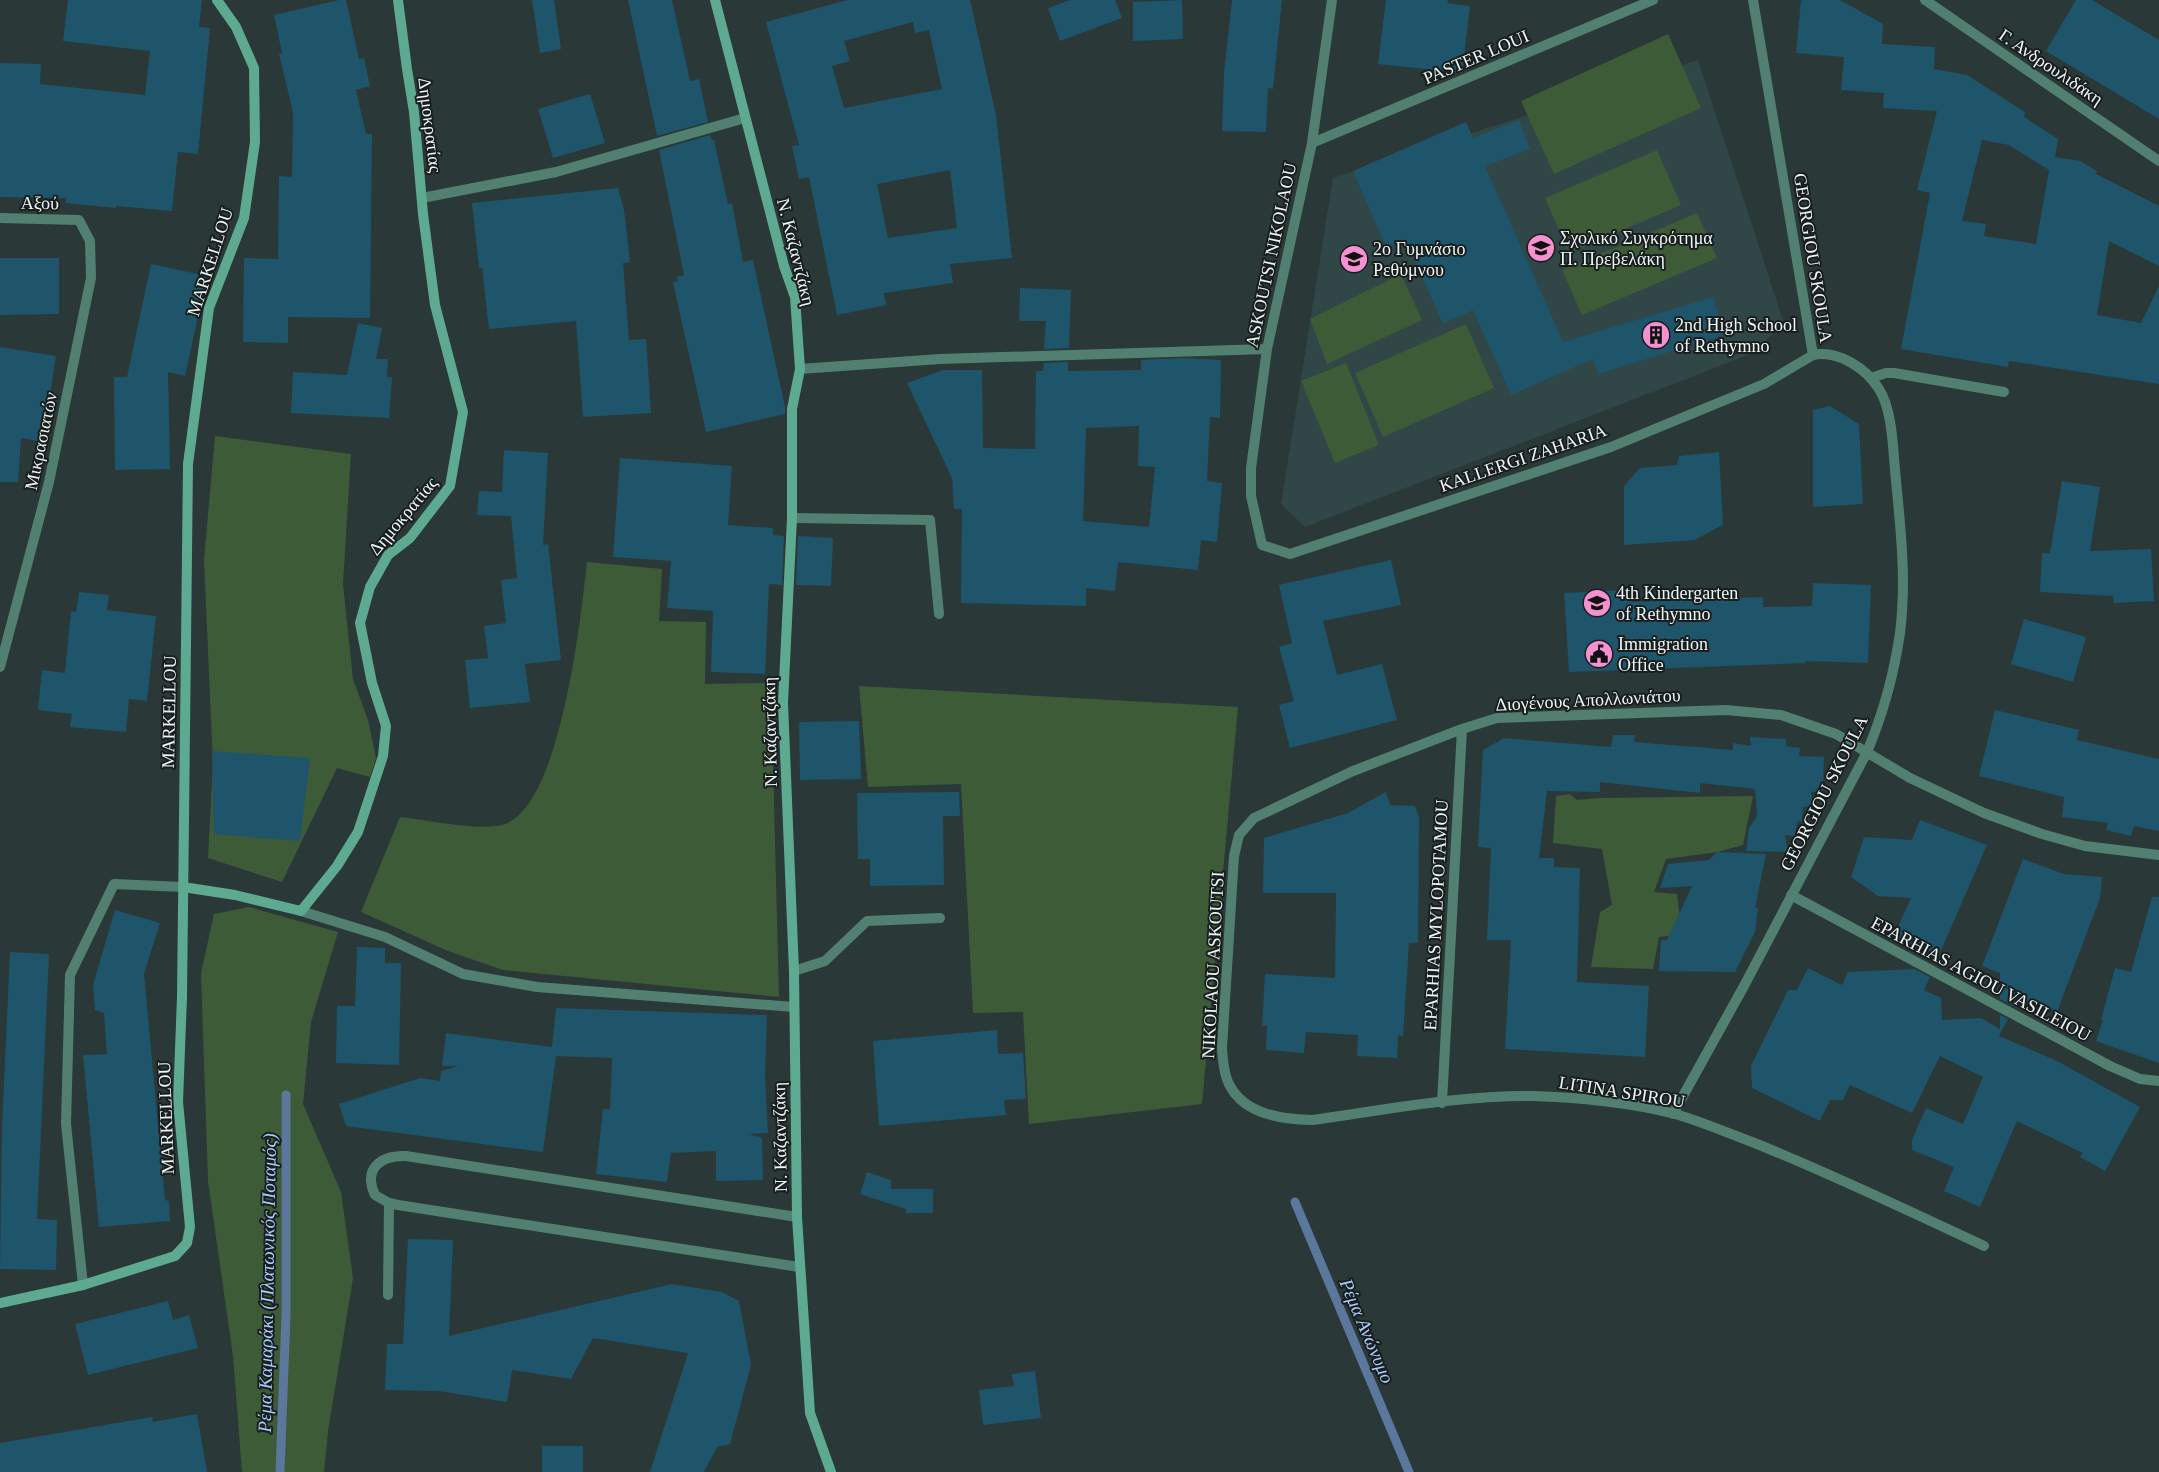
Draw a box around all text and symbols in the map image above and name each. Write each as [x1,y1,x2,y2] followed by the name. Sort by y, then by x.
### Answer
[1995,25,2107,109] street label: Γ. Ανδρουλιδάκη
[1420,26,1532,88] street label: PASTER LOUI
[414,76,446,174] street label: Δημοκρατίας
[1242,161,1300,349] street label: ASKOUTSI NIKOLAOU
[1790,172,1836,344] street label: GEORGIOU SKOULA
[21,193,59,213] street label: Αξού
[773,196,819,308] street label: Ν. Καζαντζάκη
[183,205,237,319] street label: MARKELLOU
[1560,228,1713,269] place label: Σχολικό Συγκρότημα Π. Πρεβελάκη
[1526,233,1556,263] school or university icon: Σχολικό Συγκρότημα Π. Πρεβελάκη
[1373,239,1466,280] place label: 2ο Γυμνάσιο Ρεθύμνου
[1339,244,1369,274] school or university icon: 2ο Γυμνάσιο Ρεθύμνου
[1675,315,1797,356] place label: 2nd High School of Rethymno
[1641,320,1671,350] building icon: 2nd High School of Rethymno
[21,390,61,492] street label: Μικρασιατών
[1437,420,1609,496] street label: KALLERGI ZAHARIA
[365,473,441,559] street label: Δημοκρατίας
[1616,583,1738,624] place label: 4th Kindergarten of Rethymno
[1582,588,1612,618] school or university icon: 4th Kindergarten of Rethymno
[1618,634,1708,675] place label: Immigration Office
[1584,639,1614,669] public building icon: Immigration Office
[158,655,180,769] street label: MARKELLOU
[759,677,781,787] street label: Ν. Καζαντζάκη
[1495,685,1681,715] street label: Διογένους Απολλωνιάτου
[1776,712,1872,874] street label: GEORGIOU SKOULA
[1420,799,1452,1031] street label: EPARHIAS MYLOPOTAMOU
[1198,871,1228,1059] street label: NIKOLAOU ASKOUTSI
[1868,912,2094,1046] street label: EPARHIAS AGIOU VASILEIOU
[154,1061,178,1175] street label: MARKELLOU
[1557,1072,1687,1112] street label: LITINA SPIROU
[769,1082,791,1192] street label: Ν. Καζαντζάκη
[254,1133,281,1434] water label: Ρέμα Καμαράκι (Πλατωνικός Ποταμός)
[1335,1275,1398,1386] water label: Ρέμα Ανώνυμο

